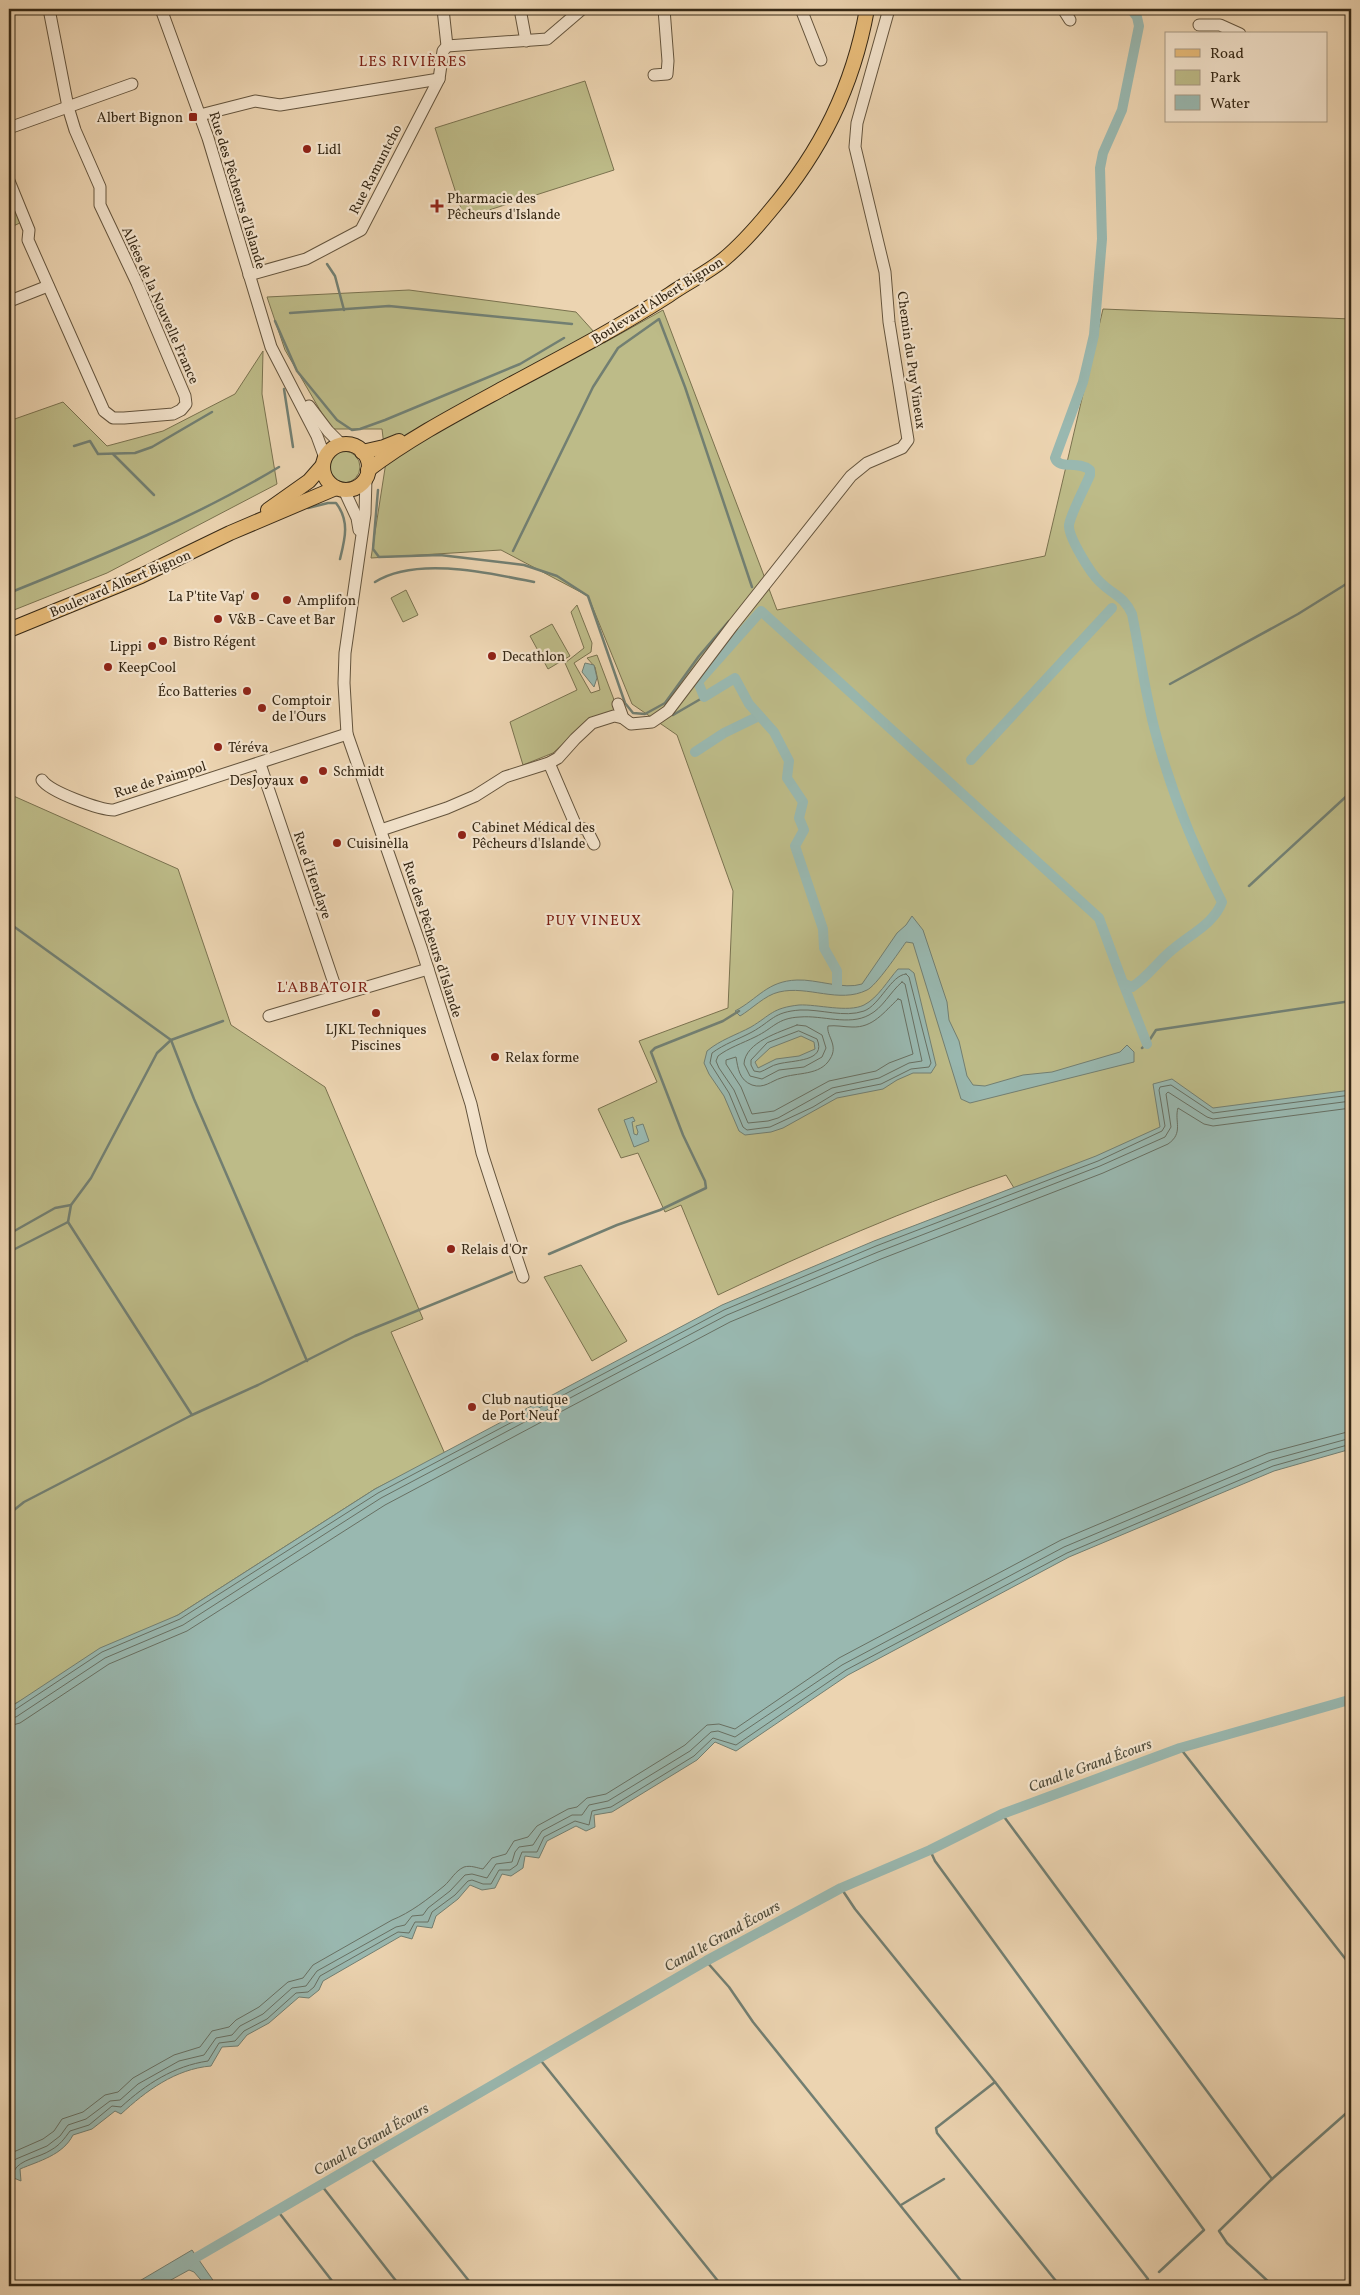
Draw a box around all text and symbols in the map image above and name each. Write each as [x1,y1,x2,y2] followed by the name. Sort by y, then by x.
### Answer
[1165,32,1328,122] legend
[1210,44,1244,65] text: Road
[359,52,467,73] district label: LES RIVIÈRES
[1210,68,1241,89] text: Park
[1210,94,1250,115] text: Water
[97,109,183,128] place label: Albert Bignon
[204,109,270,272] street label: Rue des Pêcheurs d'Islande
[187,111,199,123] marker: Albert Bignon
[345,121,407,218] street label: Rue Ramuntcho
[317,141,341,160] place label: Lidl
[301,143,313,155] marker: Lidl
[447,190,561,225] place label: Pharmacie des Pêcheurs d'Islande
[431,200,443,212] marker: Pharmacie des Pêcheurs d'Islande
[116,224,203,388] street label: Allées de la Nouvelle France
[588,253,727,350] street label: Boulevard Albert Bignon
[891,290,930,430] street label: Chemin du Puy Vineux
[47,546,194,623] street label: Boulevard Albert Bignon
[168,588,245,607] place label: La P'tite Vap'
[249,590,261,602] marker: La P'tite Vap'
[297,592,356,611] place label: Amplifon
[281,594,293,606] marker: Amplifon
[228,611,335,630] place label: V&B - Cave et Bar
[212,613,224,625] marker: V&B - Cave et Bar
[173,633,256,652] place label: Bistro Régent
[157,635,169,647] marker: Bistro Régent
[110,638,142,657] place label: Lippi
[146,640,158,652] marker: Lippi
[502,648,565,667] place label: Decathlon
[486,650,498,662] marker: Decathlon
[118,659,176,678] place label: KeepCool
[102,661,114,673] marker: KeepCool
[158,683,237,702] place label: Éco Batteries
[241,685,253,697] marker: Éco Batteries
[272,692,331,727] place label: Comptoir de l'Ours
[256,702,268,714] marker: Comptoir de l'Ours
[228,739,268,758] place label: Téréva
[212,741,224,753] marker: Téréva
[112,757,209,803] street label: Rue de Paimpol
[333,763,384,782] place label: Schmidt
[317,765,329,777] marker: Schmidt
[230,772,294,791] place label: DesJoyaux
[298,774,310,786] marker: DesJoyaux
[472,819,595,854] place label: Cabinet Médical des Pêcheurs d'Islande
[288,829,336,922] street label: Rue d'Hendaye
[456,829,468,841] marker: Cabinet Médical des Pêcheurs d'Islande
[347,835,409,854] place label: Cuisinella
[331,837,343,849] marker: Cuisinella
[397,859,466,1021] street label: Rue des Pêcheurs d'Islande
[546,911,642,932] district label: PUY VINEUX
[277,978,369,999] district label: L'ABBATOIR
[370,1007,382,1019] marker: LJKL Techniques Piscines
[326,1021,427,1056] place label: LJKL Techniques Piscines
[505,1049,580,1068] place label: Relax forme
[489,1051,501,1063] marker: Relax forme
[461,1241,528,1260] place label: Relais d'Or
[445,1243,457,1255] marker: Relais d'Or
[482,1391,569,1426] place label: Club nautique de Port Neuf
[466,1401,478,1413] marker: Club nautique de Port Neuf
[1026,1734,1155,1798] water label: Canal le Grand Écours
[661,1896,785,1978] water label: Canal le Grand Écours
[310,2099,434,2182] water label: Canal le Grand Écours

